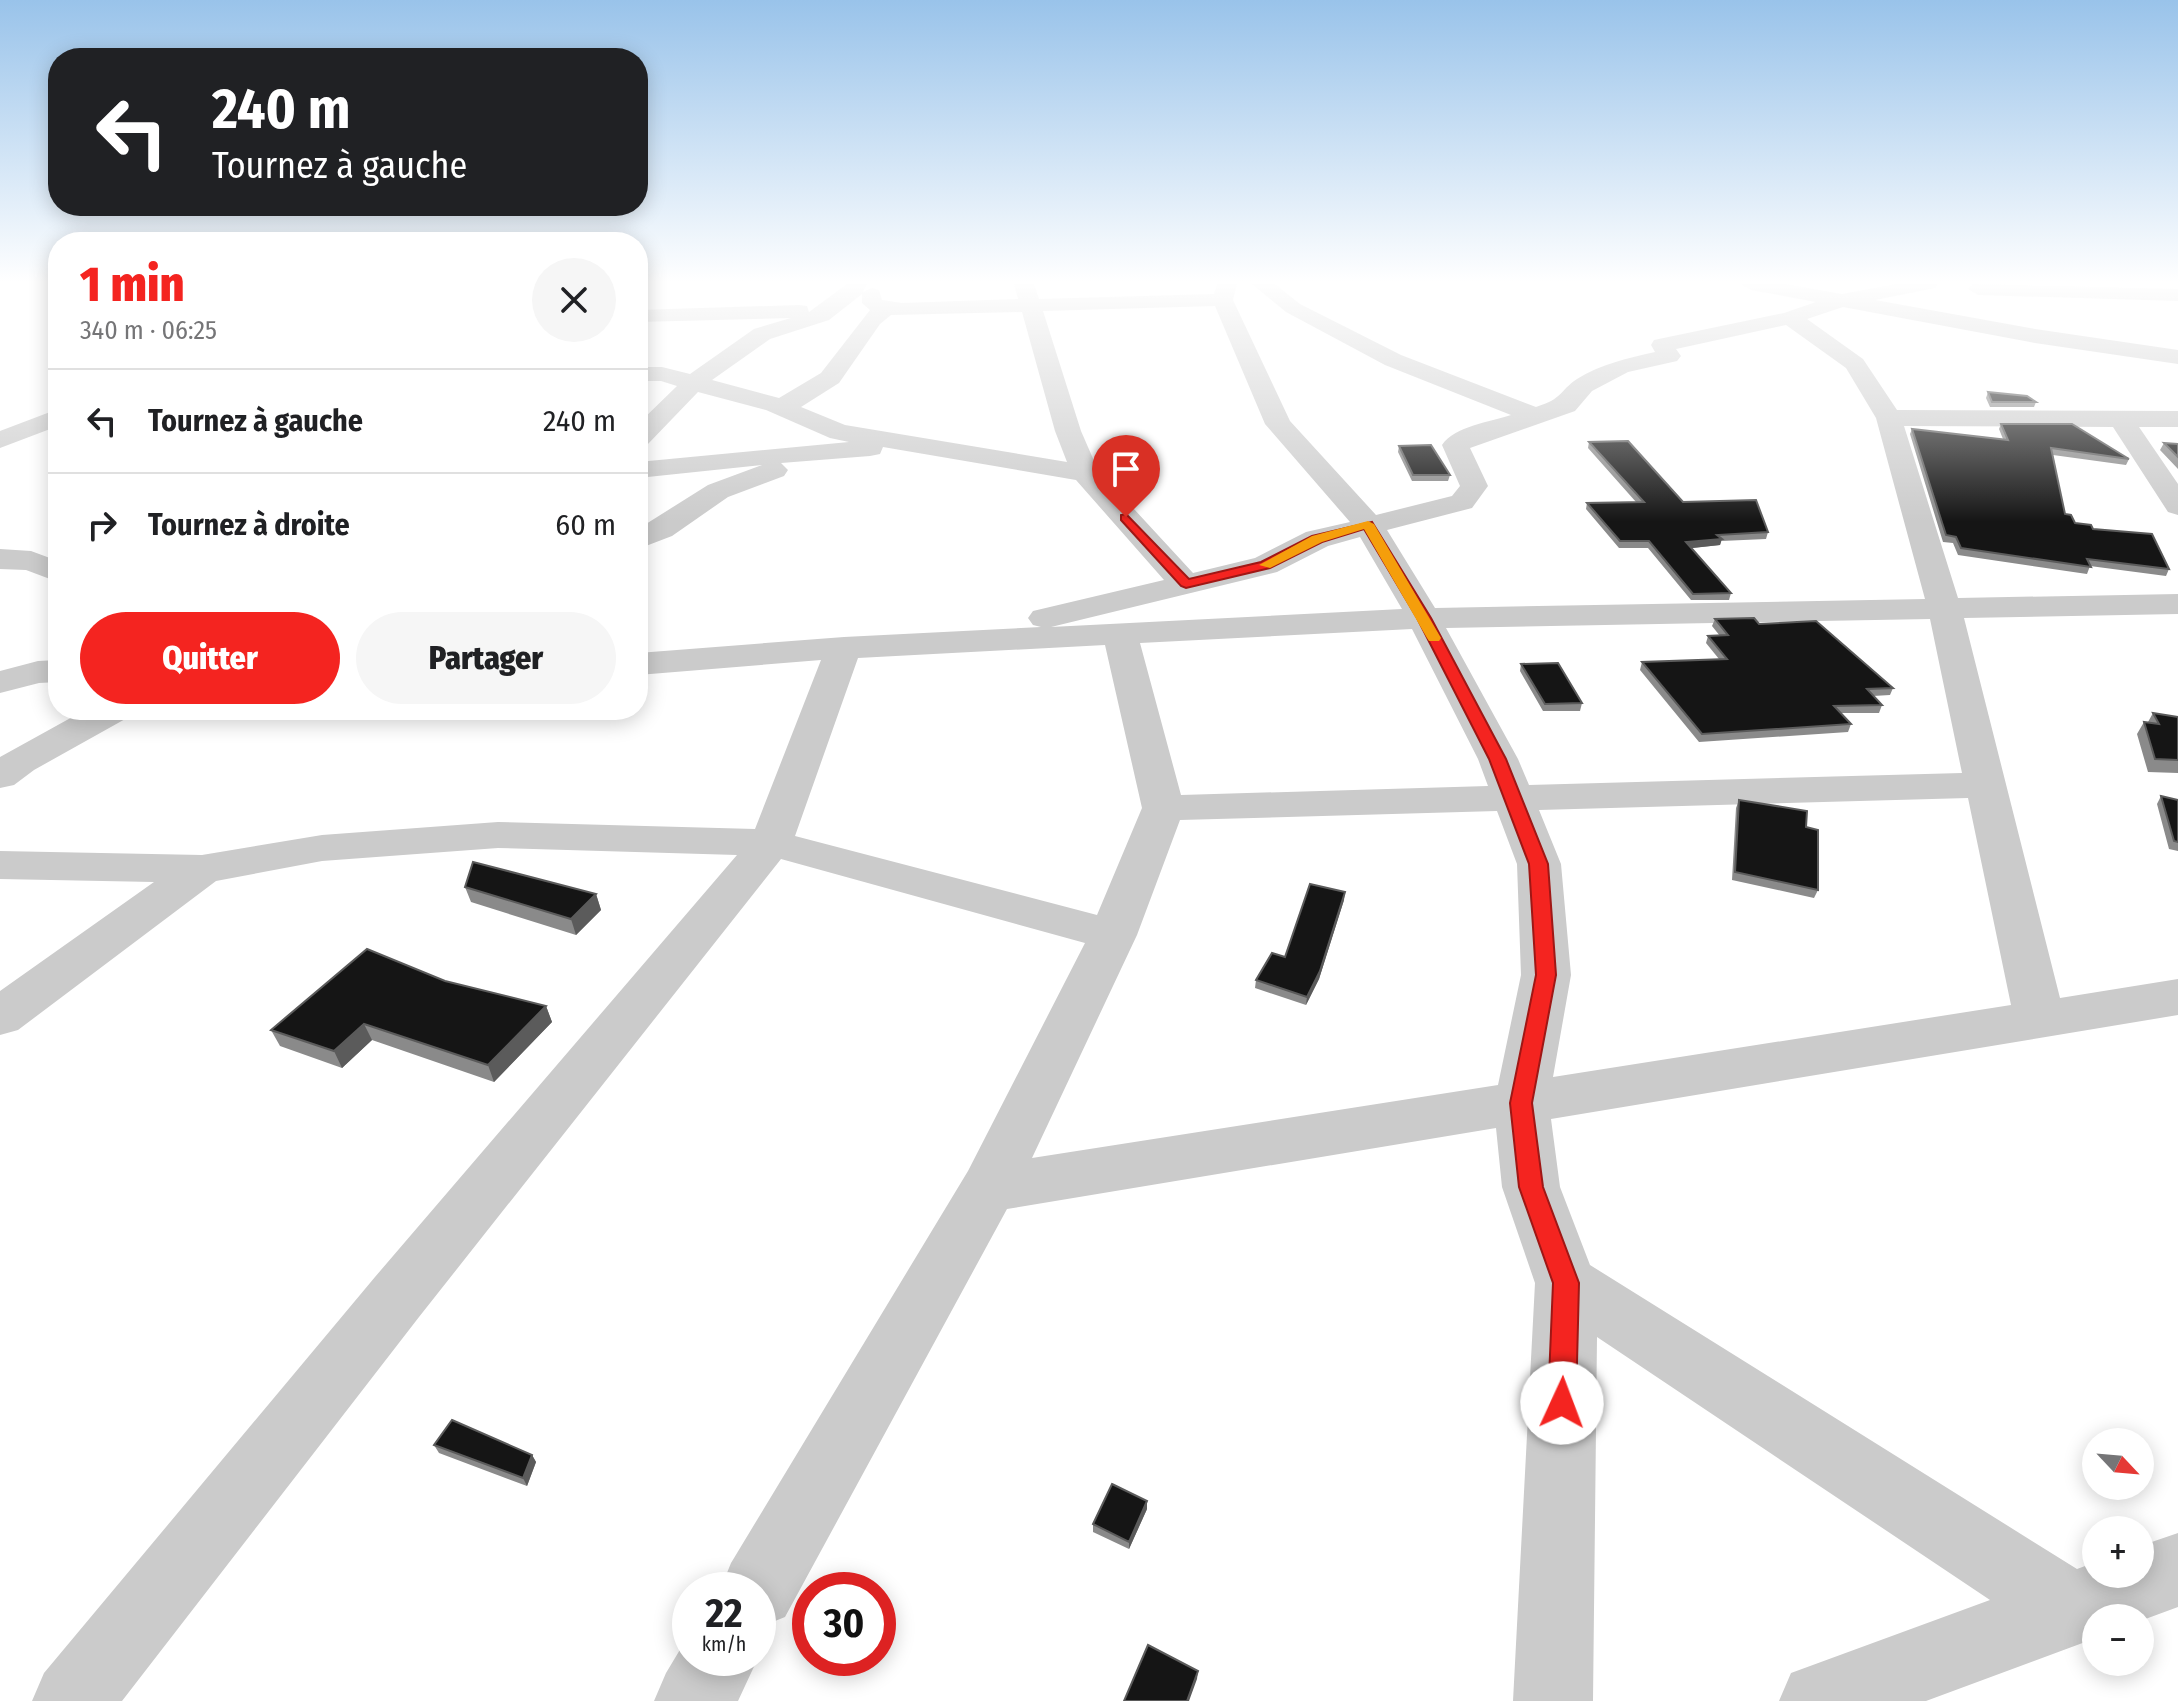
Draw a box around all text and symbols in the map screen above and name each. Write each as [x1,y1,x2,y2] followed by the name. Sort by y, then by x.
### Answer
[212,76,351,143] text: 240 m
[80,80,184,184] icon: left
[212,144,467,188] text: Tournez à gauche
[80,256,184,314] text: 1 min
[532,258,616,342] button: close
[80,315,217,346] text: 340 m · 06:25
[80,399,124,443] icon: left
[148,403,363,439] text: Tournez à gauche
[543,403,616,439] text: 240 m
[1092,435,1160,517] pin
[1104,447,1148,491] icon: arrive
[80,503,124,547] icon: right
[148,507,350,543] text: Tournez à droite
[555,507,616,543] text: 60 m
[80,612,340,704] button: Quitter
[356,612,616,704] button: Partager
[1520,1361,1604,1445] position arrow
[2082,1428,2154,1500] north arrow
[2082,1428,2154,1676] map controls
[2082,1516,2154,1588] button: +
[792,1572,896,1676] speed limit sign: 30
[705,1590,743,1638] text: 22
[2082,1604,2154,1676] button: −
[702,1632,746,1656] text: km/h

